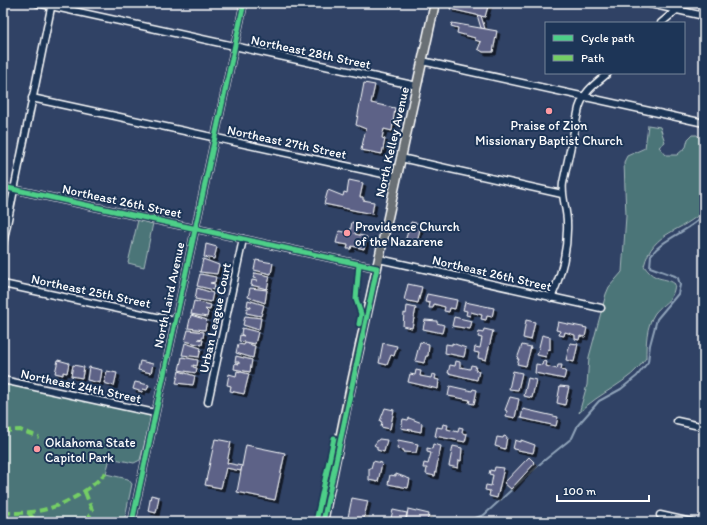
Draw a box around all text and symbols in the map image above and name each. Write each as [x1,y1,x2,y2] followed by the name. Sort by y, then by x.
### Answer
[545,22,685,74] legend
[581,31,635,45] text: Cycle path
[250,32,372,72] street label: Northeast 28th Street
[581,51,604,65] text: Path
[372,85,412,199] street label: North Kelley Avenue
[544,106,554,116] marker: Praise of Zion Missionary Baptist Church
[475,118,623,148] place label: Praise of Zion Missionary Baptist Church
[226,122,348,162] street label: Northeast 27th Street
[61,181,183,221] street label: Northeast 26th Street
[355,219,460,249] place label: Providence Church of the Nazarene
[342,228,352,238] marker: Providence Church of the Nazarene
[150,241,188,349] street label: North Laird Avenue
[431,252,553,294] street label: Northeast 26th Street
[196,261,234,374] street label: Urban League Court
[30,271,152,311] street label: Northeast 25th Street
[19,366,143,406] street label: Northeast 24th Street
[45,435,136,465] place label: Oklahoma State Capitol Park
[32,444,42,454] marker: Oklahoma State Capitol Park
[557,477,649,503] scale bar
[563,484,596,498] text: 100 m

